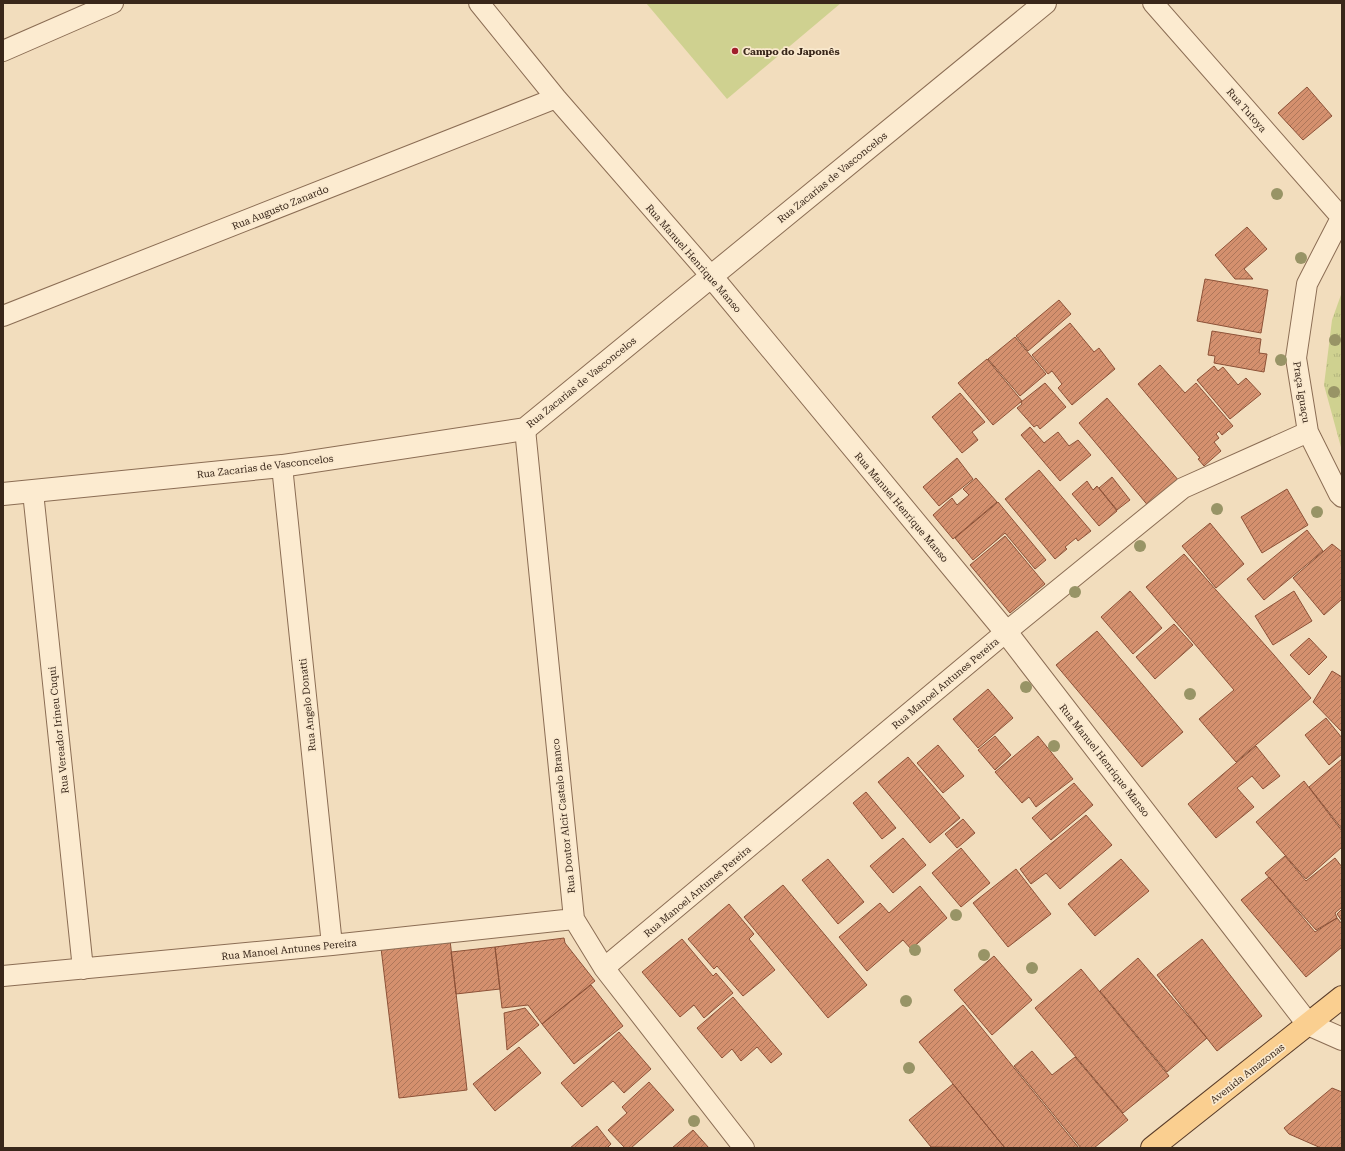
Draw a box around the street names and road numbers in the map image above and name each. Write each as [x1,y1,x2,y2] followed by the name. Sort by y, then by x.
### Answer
[1225,86,1269,135] street label: Rua Tutoya
[775,130,889,225] street label: Rua Zacarias de Vasconcelos
[230,183,330,232] street label: Rua Augusto Zanardo
[644,202,744,315] street label: Rua Manuel Henrique Manso
[524,335,638,430] street label: Rua Zacarias de Vasconcelos
[1291,361,1312,424] street label: Praça Iguaçu
[853,450,951,564] street label: Rua Manuel Henrique Manso
[196,453,334,480] street label: Rua Zacarias de Vasconcelos
[890,635,1001,731] street label: Rua Manoel Antunes Pereira
[297,658,318,752] street label: Rua Angelo Donatti
[46,666,71,794] street label: Rua Vereador Irineu Cuqui
[1057,702,1152,819] street label: Rua Manuel Henrique Manso
[550,738,577,894] street label: Rua Doutor Alcir Castelo Branco
[642,843,753,939] street label: Rua Manoel Antunes Pereira
[221,937,358,962] street label: Rua Manoel Antunes Pereira
[1208,1041,1287,1106] street label: Avenida Amazonas

